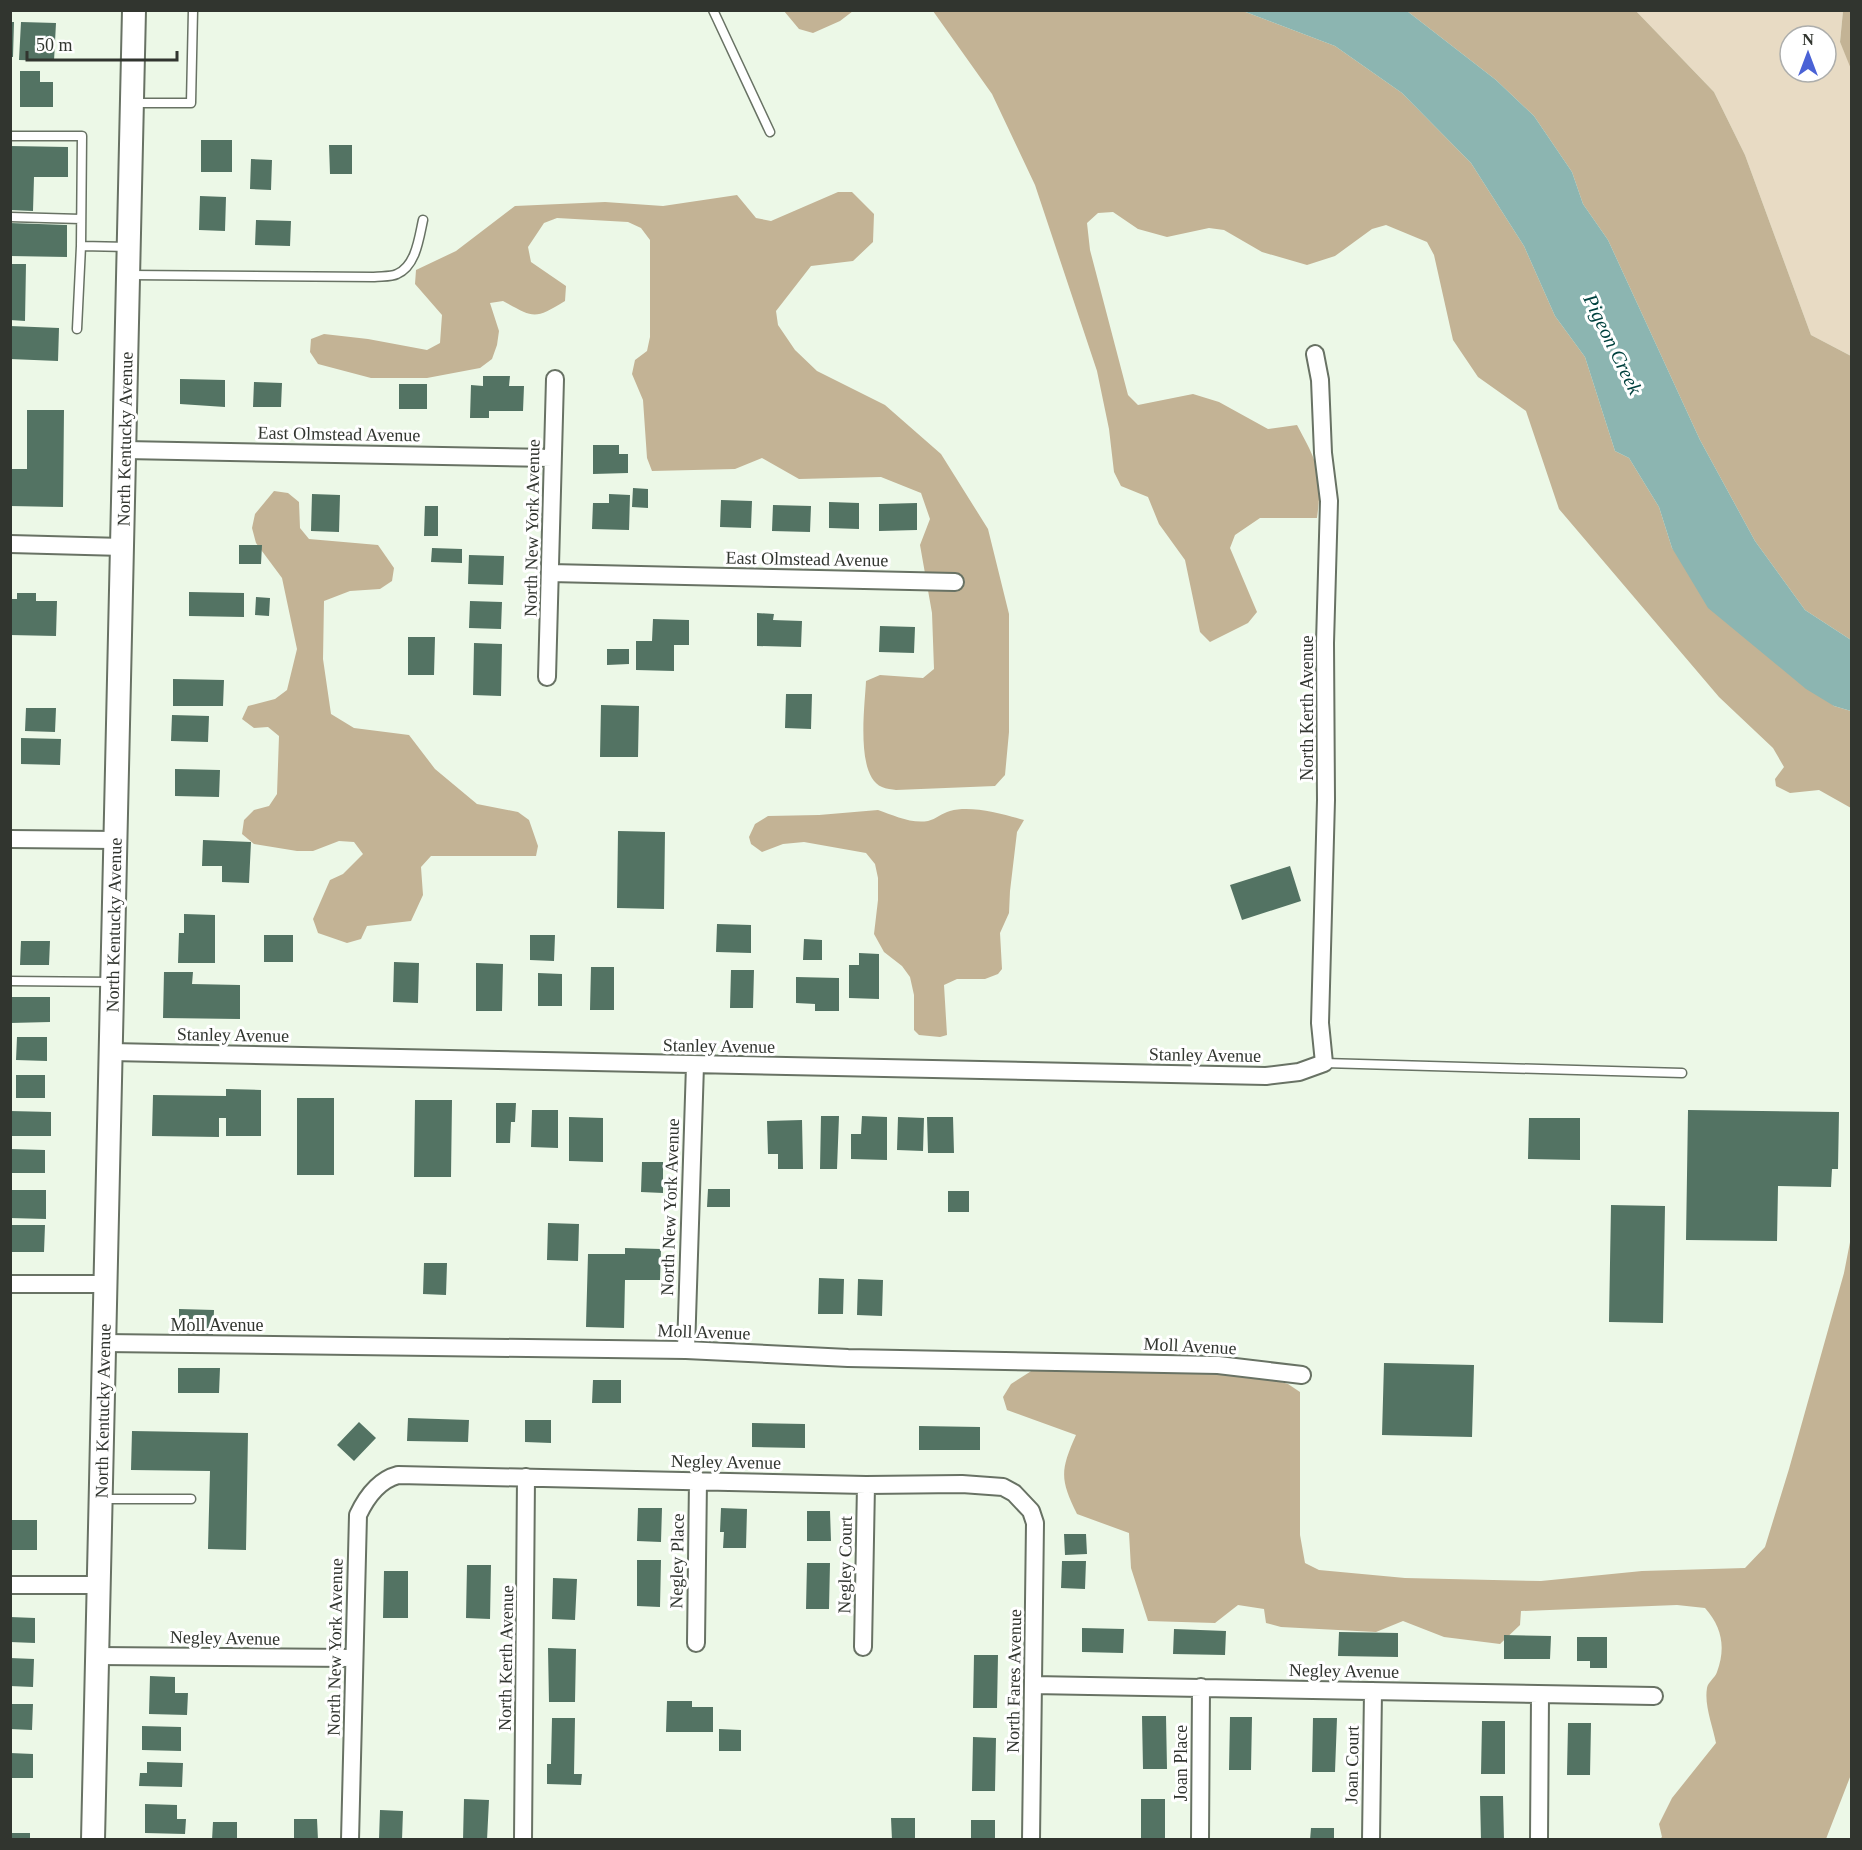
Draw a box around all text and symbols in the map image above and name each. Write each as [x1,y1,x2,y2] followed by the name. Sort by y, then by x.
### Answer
[27,24,177,62] scale bar
[1778,24,1838,84] north arrow
[1802,31,1814,48] text: N
[36,35,73,55] text: 50 m
[1578,289,1647,399] water label: Pigeon Creek
[113,352,137,526] street label: North Kentucky Avenue
[258,423,420,445] street label: East Olmstead Avenue
[520,439,544,617] street label: North New York Avenue
[726,548,888,570] street label: East Olmstead Avenue
[1297,635,1317,781] street label: North Kerth Avenue
[102,838,126,1012] street label: North Kentucky Avenue
[177,1024,289,1046] street label: Stanley Avenue
[663,1035,775,1057] street label: Stanley Avenue
[1149,1044,1261,1066] street label: Stanley Avenue
[657,1118,683,1296] street label: North New York Avenue
[170,1315,264,1335] street label: Moll Avenue
[657,1320,751,1344] street label: Moll Avenue
[91,1324,115,1498] street label: North Kentucky Avenue
[1143,1334,1237,1358] street label: Moll Avenue
[671,1451,781,1473] street label: Negley Avenue
[666,1513,688,1609] street label: Negley Place
[834,1516,856,1614] street label: Negley Court
[323,1558,347,1736] street label: North New York Avenue
[495,1585,517,1731] street label: North Kerth Avenue
[1003,1609,1025,1753] street label: North Fares Avenue
[170,1627,280,1649] street label: Negley Avenue
[1289,1660,1399,1682] street label: Negley Avenue
[1171,1725,1191,1801] street label: Joan Place
[1341,1726,1363,1804] street label: Joan Court

